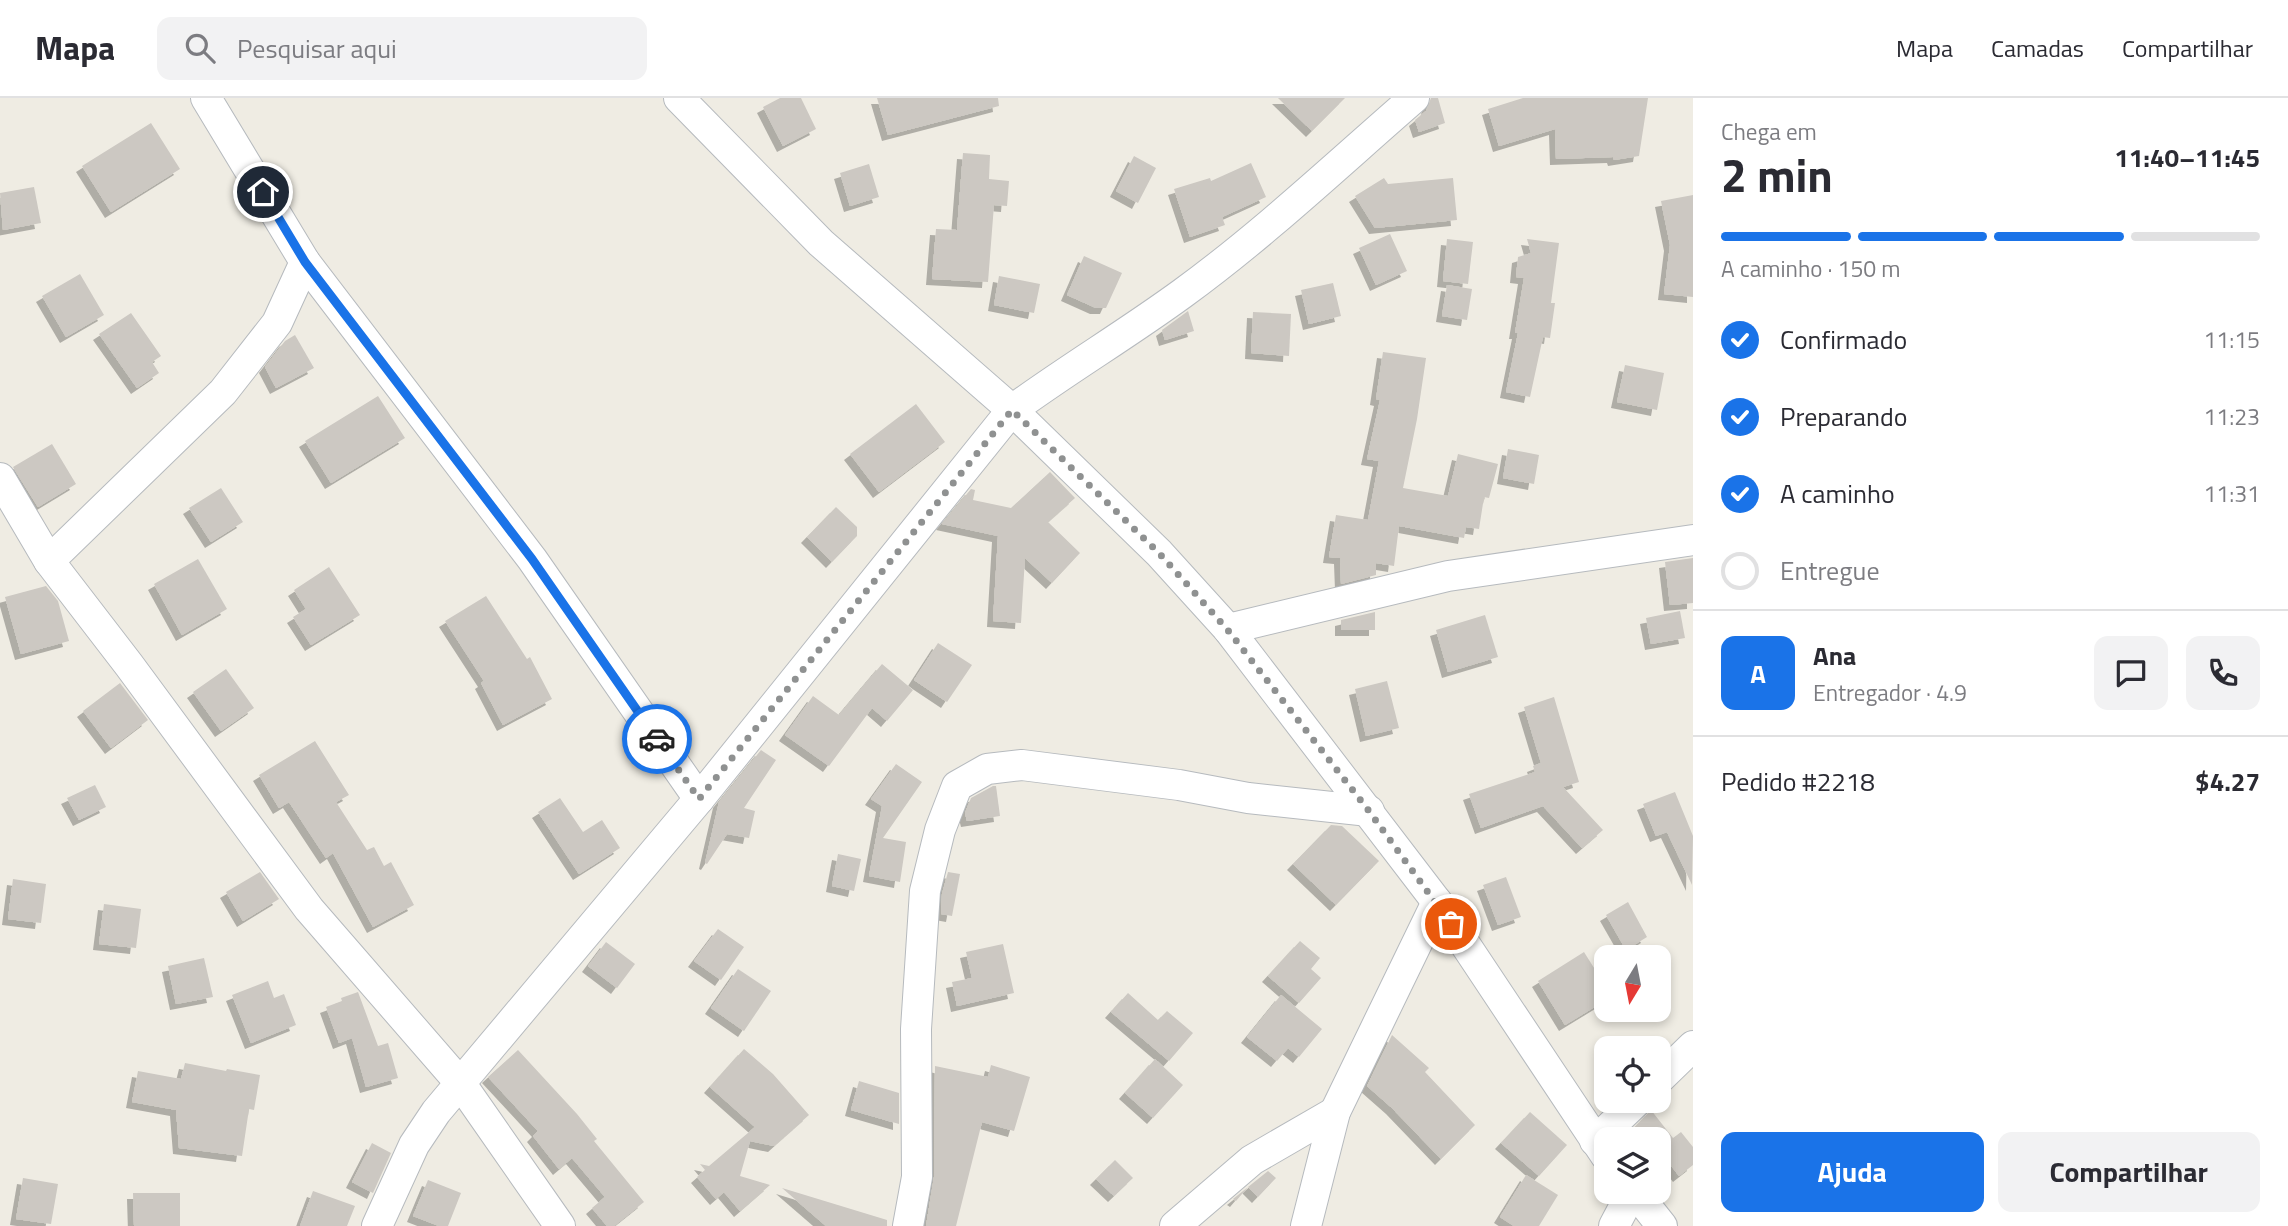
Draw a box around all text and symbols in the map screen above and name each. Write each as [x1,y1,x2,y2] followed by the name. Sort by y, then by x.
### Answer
[157,17,647,80] search box
[35,23,115,73] text: Mapa
[181,29,219,67] icon: search
[237,29,397,68] text: Pesquisar aqui
[1896,30,1953,66] text: Mapa
[1991,30,2084,66] text: Camadas
[2122,30,2253,66] text: Compartilhar
[1721,114,1817,149] text: Chega em
[2114,138,2260,177] text: 11:40–11:45
[1721,140,1833,210] text: 2 min
[233,162,293,222] pin
[244,173,282,211] icon: home
[1721,251,1900,286] text: A caminho · 150 m
[1780,320,1907,359] text: Confirmado
[1721,321,1759,359] icon: check
[2203,322,2260,357] text: 11:15
[1780,397,1907,436] text: Preparando
[1721,398,1759,436] icon: check
[2203,399,2260,434] text: 11:23
[1780,474,1895,513] text: A caminho
[1721,475,1759,513] icon: check
[2203,476,2260,511] text: 11:31
[1780,551,1880,590] text: Entregue
[1813,636,1856,675] text: Ana
[2094,636,2168,710] button: chat
[2186,636,2260,710] button: phone
[1750,654,1766,693] text: A
[1813,675,1967,710] text: Entregador · 4.9
[622,704,692,774] courier
[638,720,676,758] icon: car
[1721,762,1875,801] text: Pedido #2218
[2195,762,2260,801] text: $4.27
[1421,894,1481,954] pin
[1432,905,1470,943] icon: bag
[1594,945,1671,1022] north arrow
[1594,945,1671,1204] map controls
[1594,1036,1671,1113] button: locate
[1594,1127,1671,1204] button: layers
[1721,1132,1984,1212] button: Ajuda
[1998,1132,2260,1212] button: Compartilhar

